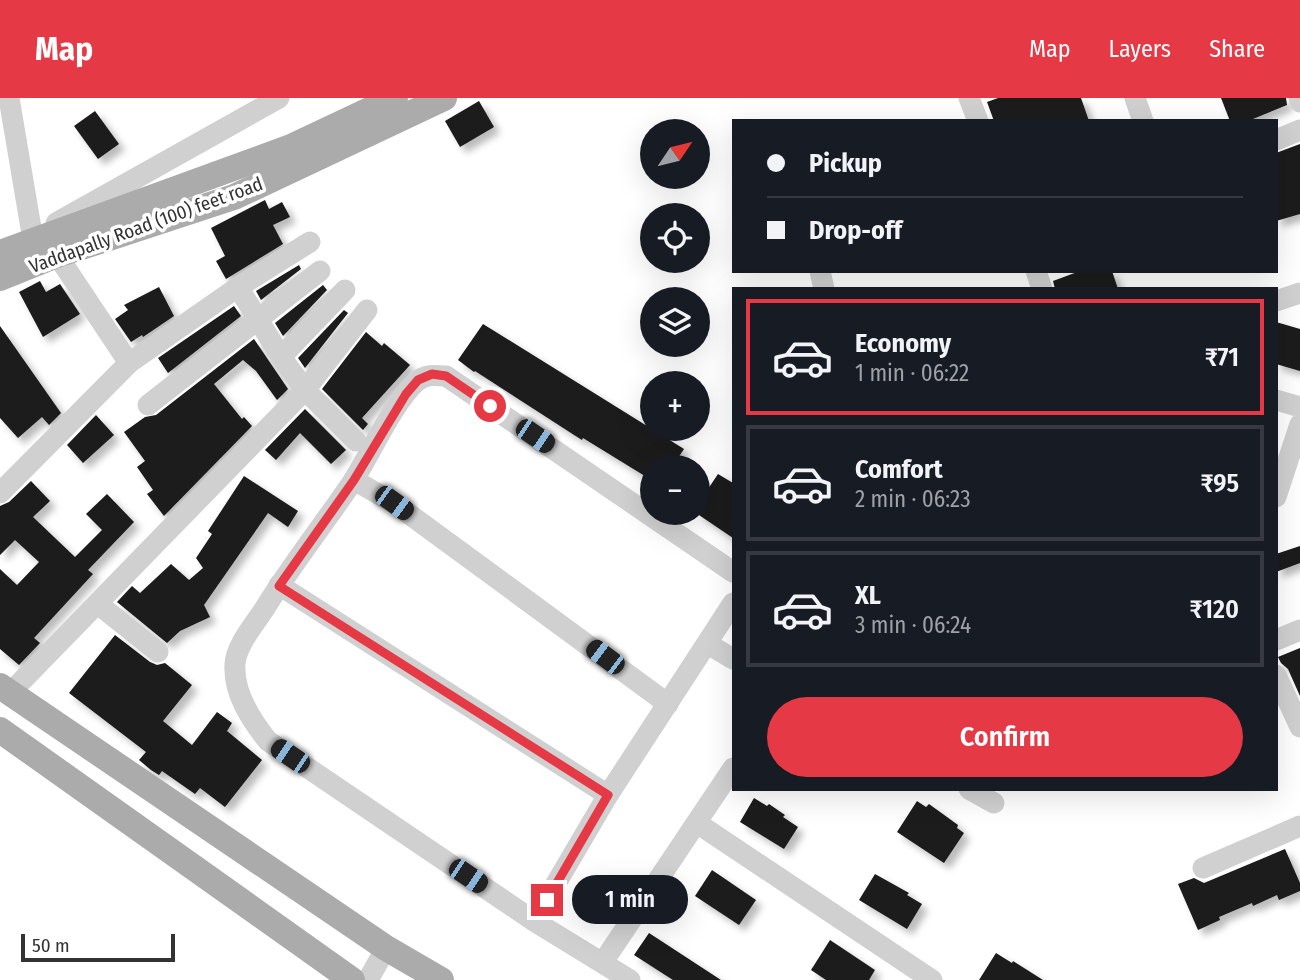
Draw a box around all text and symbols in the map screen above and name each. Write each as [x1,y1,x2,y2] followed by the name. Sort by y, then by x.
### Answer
[35,29,93,69] text: Map
[1029,35,1071,63] text: Map
[1109,35,1171,63] text: Layers
[1209,35,1265,63] text: Share
[640,119,710,189] north arrow
[640,119,710,525] map controls
[809,148,882,179] text: Pickup
[26,172,266,278] street label: Vaddapally Road (100) feet road
[640,203,710,273] button: locate
[809,215,902,246] text: Drop-off
[640,287,710,357] button: layers
[771,326,834,389] icon: car
[855,328,951,359] text: Economy
[1205,342,1239,373] text: ₹71
[855,359,969,387] text: 1 min · 06:22
[640,371,710,441] button: +
[474,390,506,422] route start
[512,416,559,456] car
[771,452,834,515] icon: car
[855,454,943,485] text: Comfort
[640,455,710,525] button: −
[1201,468,1239,499] text: ₹95
[371,482,418,524] car
[855,485,971,513] text: 2 min · 06:23
[771,578,834,641] icon: car
[855,580,881,611] text: XL
[1190,594,1239,625] text: ₹120
[855,611,971,639] text: 3 min · 06:24
[582,636,629,678] car
[767,697,1243,777] button: Confirm
[267,736,314,776] car
[445,856,492,896] car
[572,876,687,924] callout: 1 min
[531,884,563,916] route end
[605,885,655,913] text: 1 min
[21,931,175,963] scale bar
[32,934,70,957] text: 50 m

